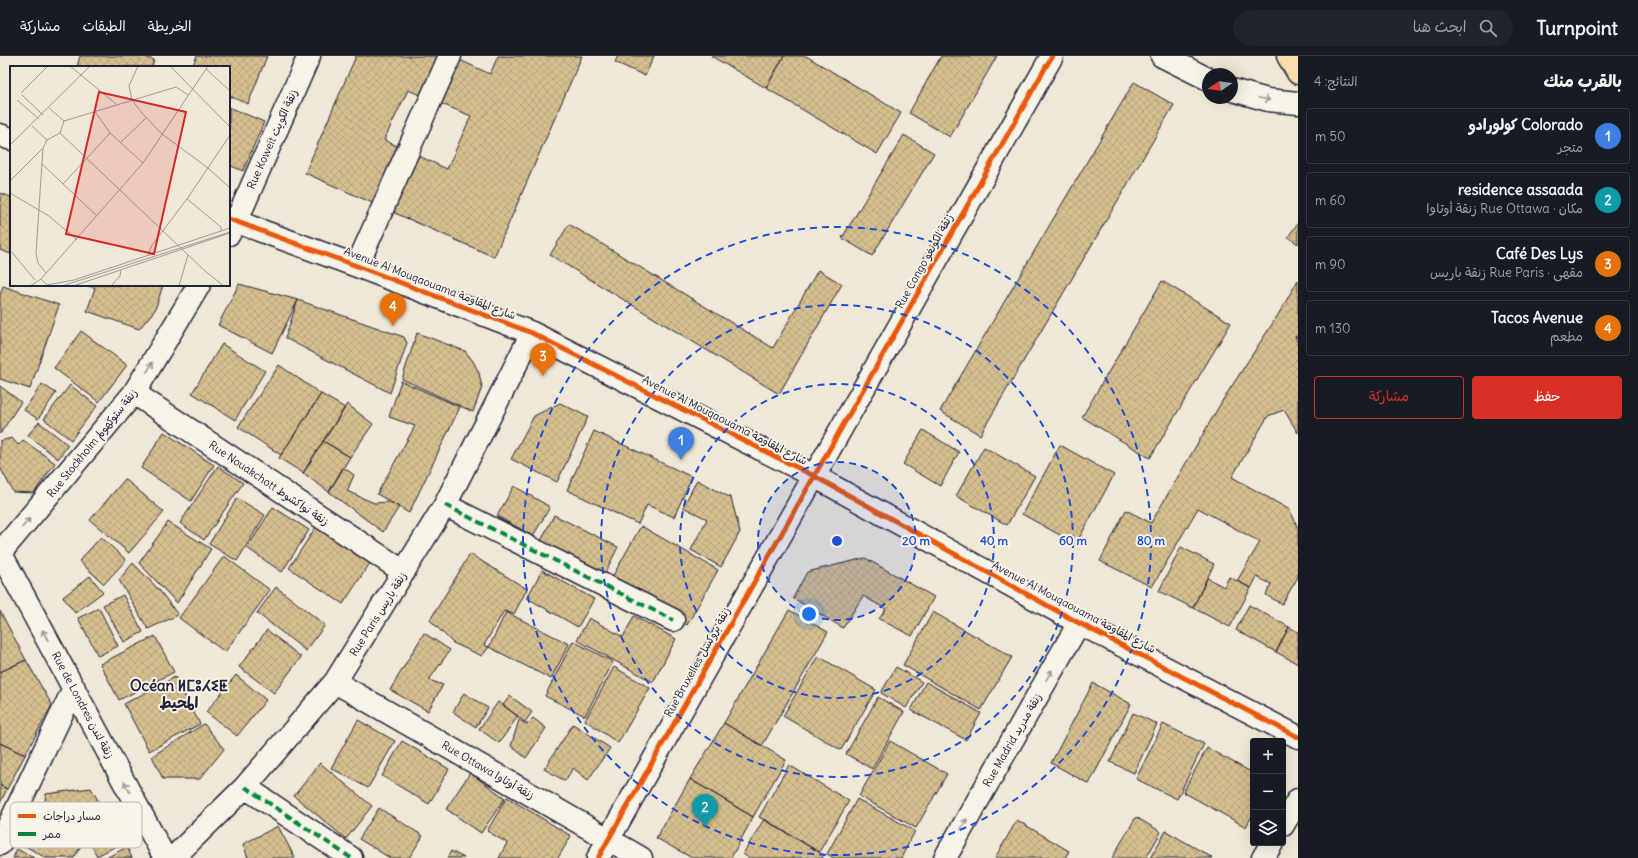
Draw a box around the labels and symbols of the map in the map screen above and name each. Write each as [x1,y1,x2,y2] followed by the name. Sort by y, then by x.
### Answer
[10,66,230,286] inset map
[1202,68,1238,104] north arrow
[244,87,300,191] street label: Rue Koweït زنقة الكويت
[1258,95,1271,103] one-way arrow
[892,211,957,311] street label: Rue Congo زنقة الكونغو
[341,244,518,324] street label: Avenue Al Mouqaouama شارع المقاومة
[380,293,406,326] pin: 4
[530,343,556,376] pin: 3
[146,362,154,373] one-way arrow
[639,372,810,470] street label: Avenue Al Mouqaouama شارع المقاومة
[44,386,141,501] street label: Rue Stockholm زنقة ستوكهولم
[668,427,694,460] pin: 1
[206,438,332,529] street label: Rue Nouakchott زنقة نواكشوط
[21,518,30,528] one-way arrow
[902,533,930,548] text: 20 m
[980,533,1009,548] text: 40 m
[1059,533,1088,548] text: 60 m
[1137,533,1166,548] text: 80 m
[830,534,844,548] centre of rings
[989,558,1158,658] street label: Avenue Al Mouqaouama شارع المقاومة
[346,569,410,659] street label: Rue Paris زنقة باريس
[799,604,819,624] your location
[661,605,734,720] street label: Rue Bruxelles زنقة بروكسل
[41,629,49,641] one-way arrow
[49,649,117,761] street label: Rue de Londres زنقة لندن
[1046,669,1054,681] one-way arrow
[130,676,228,712] district label: Océan ⵍⵎⵓⵃⵉⵟ المحيط
[979,691,1045,789] street label: Rue Madrid زنقة مدريد
[439,738,537,803] street label: Rue Ottawa زنقة أوتاوا
[123,781,130,793] one-way arrow
[692,794,718,827] pin: 2
[10,802,142,848] legend
[43,809,101,823] text: مسار دراجات
[961,818,969,830] one-way arrow
[42,827,61,841] text: ممر

